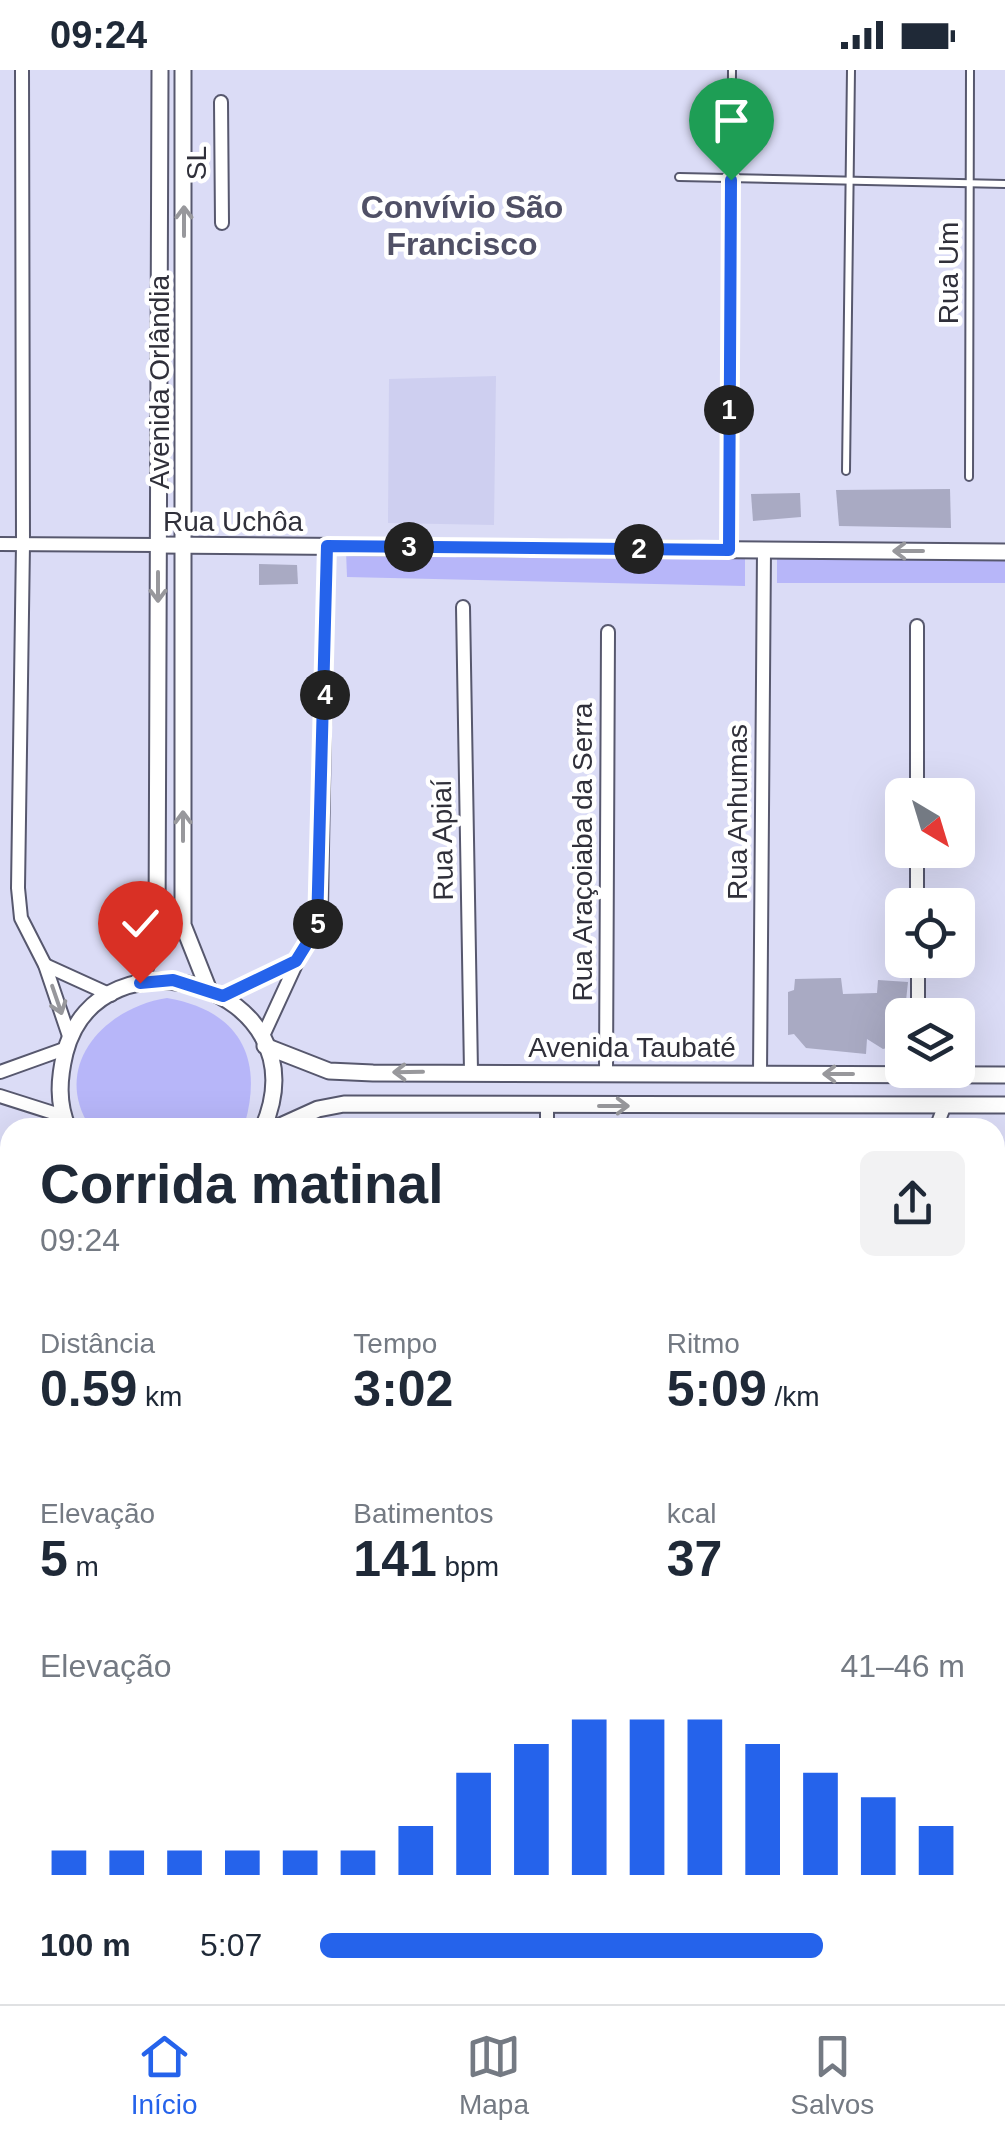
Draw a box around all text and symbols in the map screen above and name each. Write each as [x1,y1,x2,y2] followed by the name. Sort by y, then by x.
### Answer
[50,14,147,56] text: 09:24
[689,78,774,181] pin
[704,93,759,148] icon: arrive
[181,146,212,180] street label: SL
[361,189,563,262] district label: Convívio São Francisco
[174,205,194,238] one-way arrow
[933,222,964,324] street label: Rua Um
[144,274,175,489] street label: Avenida Orlândia
[704,385,754,435] pin: 1
[721,394,737,425] text: 1
[163,506,303,537] street label: Rua Uchôa
[384,522,434,572] pin: 3
[614,524,664,574] pin: 2
[401,531,417,562] text: 3
[631,533,647,564] text: 2
[892,542,924,561] one-way arrow
[148,570,168,603] one-way arrow
[300,670,350,720] pin: 4
[317,679,333,710] text: 4
[567,702,598,1001] street label: Rua Araçoiaba da Serra
[722,724,753,900] street label: Rua Anhumas
[885,778,975,868] north arrow
[885,778,975,1088] map controls
[426,779,459,901] street label: Rua Apiaí
[174,810,192,842] one-way arrow
[98,881,183,984] pin
[885,888,975,978] button: locate
[113,896,168,951] icon: check
[293,899,343,949] pin: 5
[310,908,326,939] text: 5
[50,984,68,1016] one-way arrow
[885,998,975,1088] button: layers
[528,1032,736,1063] street label: Avenida Taubaté
[392,1063,424,1082] one-way arrow
[822,1064,854,1084] one-way arrow
[598,1096,630,1116] one-way arrow
[860,1151,965,1256] button: share
[40,1153,443,1215] text: Corrida matinal
[40,1222,120,1258] text: 09:24
[40,1328,155,1359] text: Distância
[353,1328,437,1359] text: Tempo
[667,1328,740,1359] text: Ritmo
[40,1361,137,1417] text: 0.59
[353,1361,453,1417] text: 3:02
[667,1361,767,1417] text: 5:09
[137,1381,182,1412] text: km
[767,1381,820,1412] text: /km
[40,1498,155,1529] text: Elevação
[353,1498,493,1529] text: Batimentos
[667,1498,716,1529] text: kcal
[40,1531,68,1587] text: 5
[353,1531,437,1587] text: 141
[667,1531,722,1587] text: 37
[68,1551,99,1582] text: m
[437,1551,499,1582] text: bpm
[40,1648,172,1684] text: Elevação
[840,1648,965,1684] text: 41–46 m
[40,1927,131,1963] text: 100 m
[200,1927,262,1963] text: 5:07
[131,2029,198,2121] tab: Início
[459,2029,529,2121] tab: Mapa
[790,2029,874,2121] tab: Salvos

